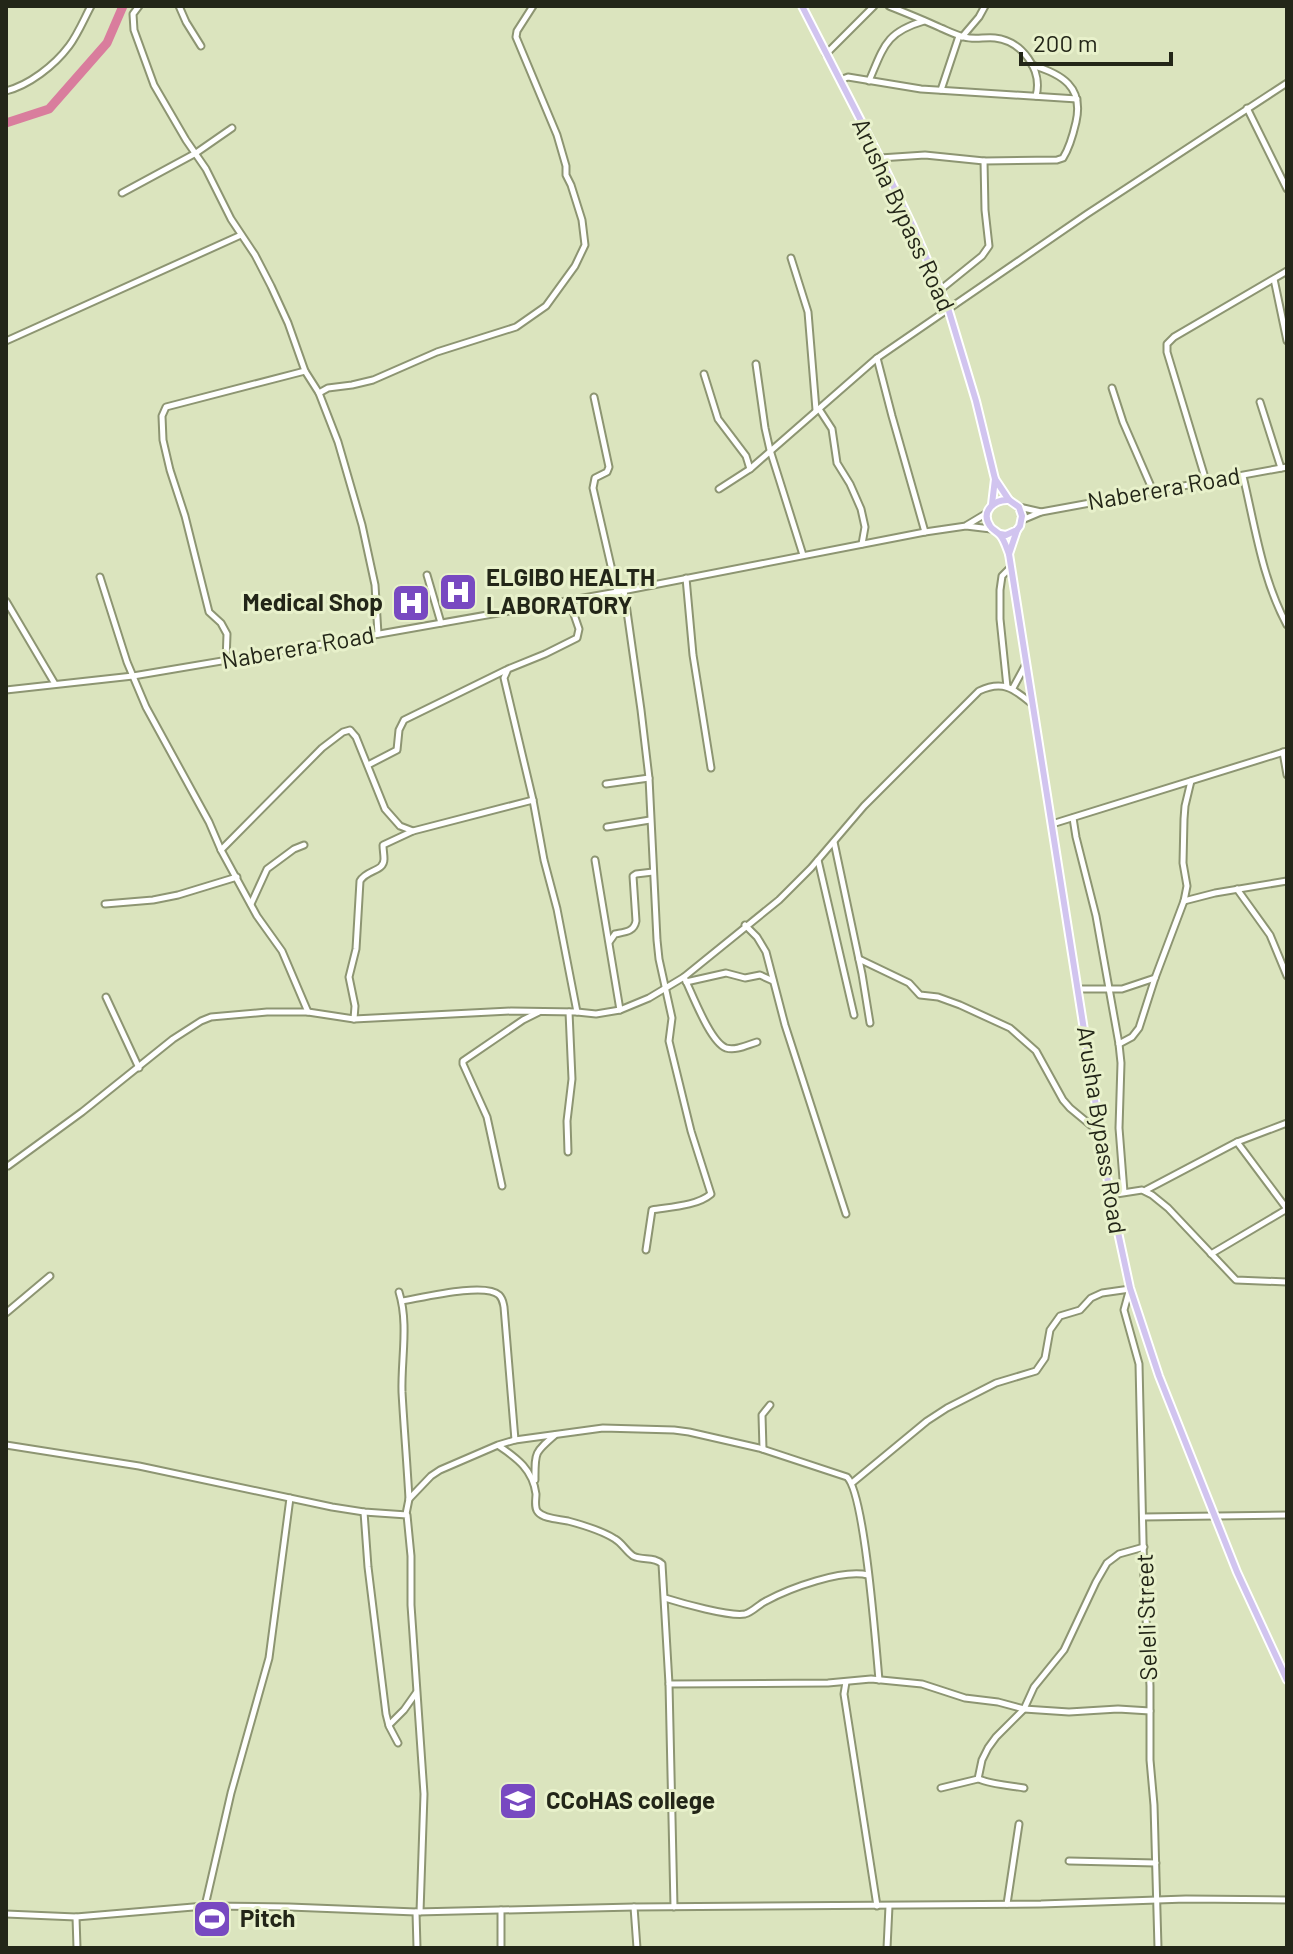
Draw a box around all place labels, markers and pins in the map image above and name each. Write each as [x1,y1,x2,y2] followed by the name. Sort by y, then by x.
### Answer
[486,562,655,619] place label: ELGIBO HEALTH LABORATORY
[437,571,479,613] hospital icon: ELGIBO HEALTH LABORATORY
[390,582,432,624] hospital icon: Medical Shop
[242,587,383,616] place label: Medical Shop
[497,1780,539,1822] school or university icon: CCoHAS college
[546,1785,715,1814] place label: CCoHAS college
[191,1898,233,1940] sports icon: Pitch
[240,1903,295,1932] place label: Pitch

